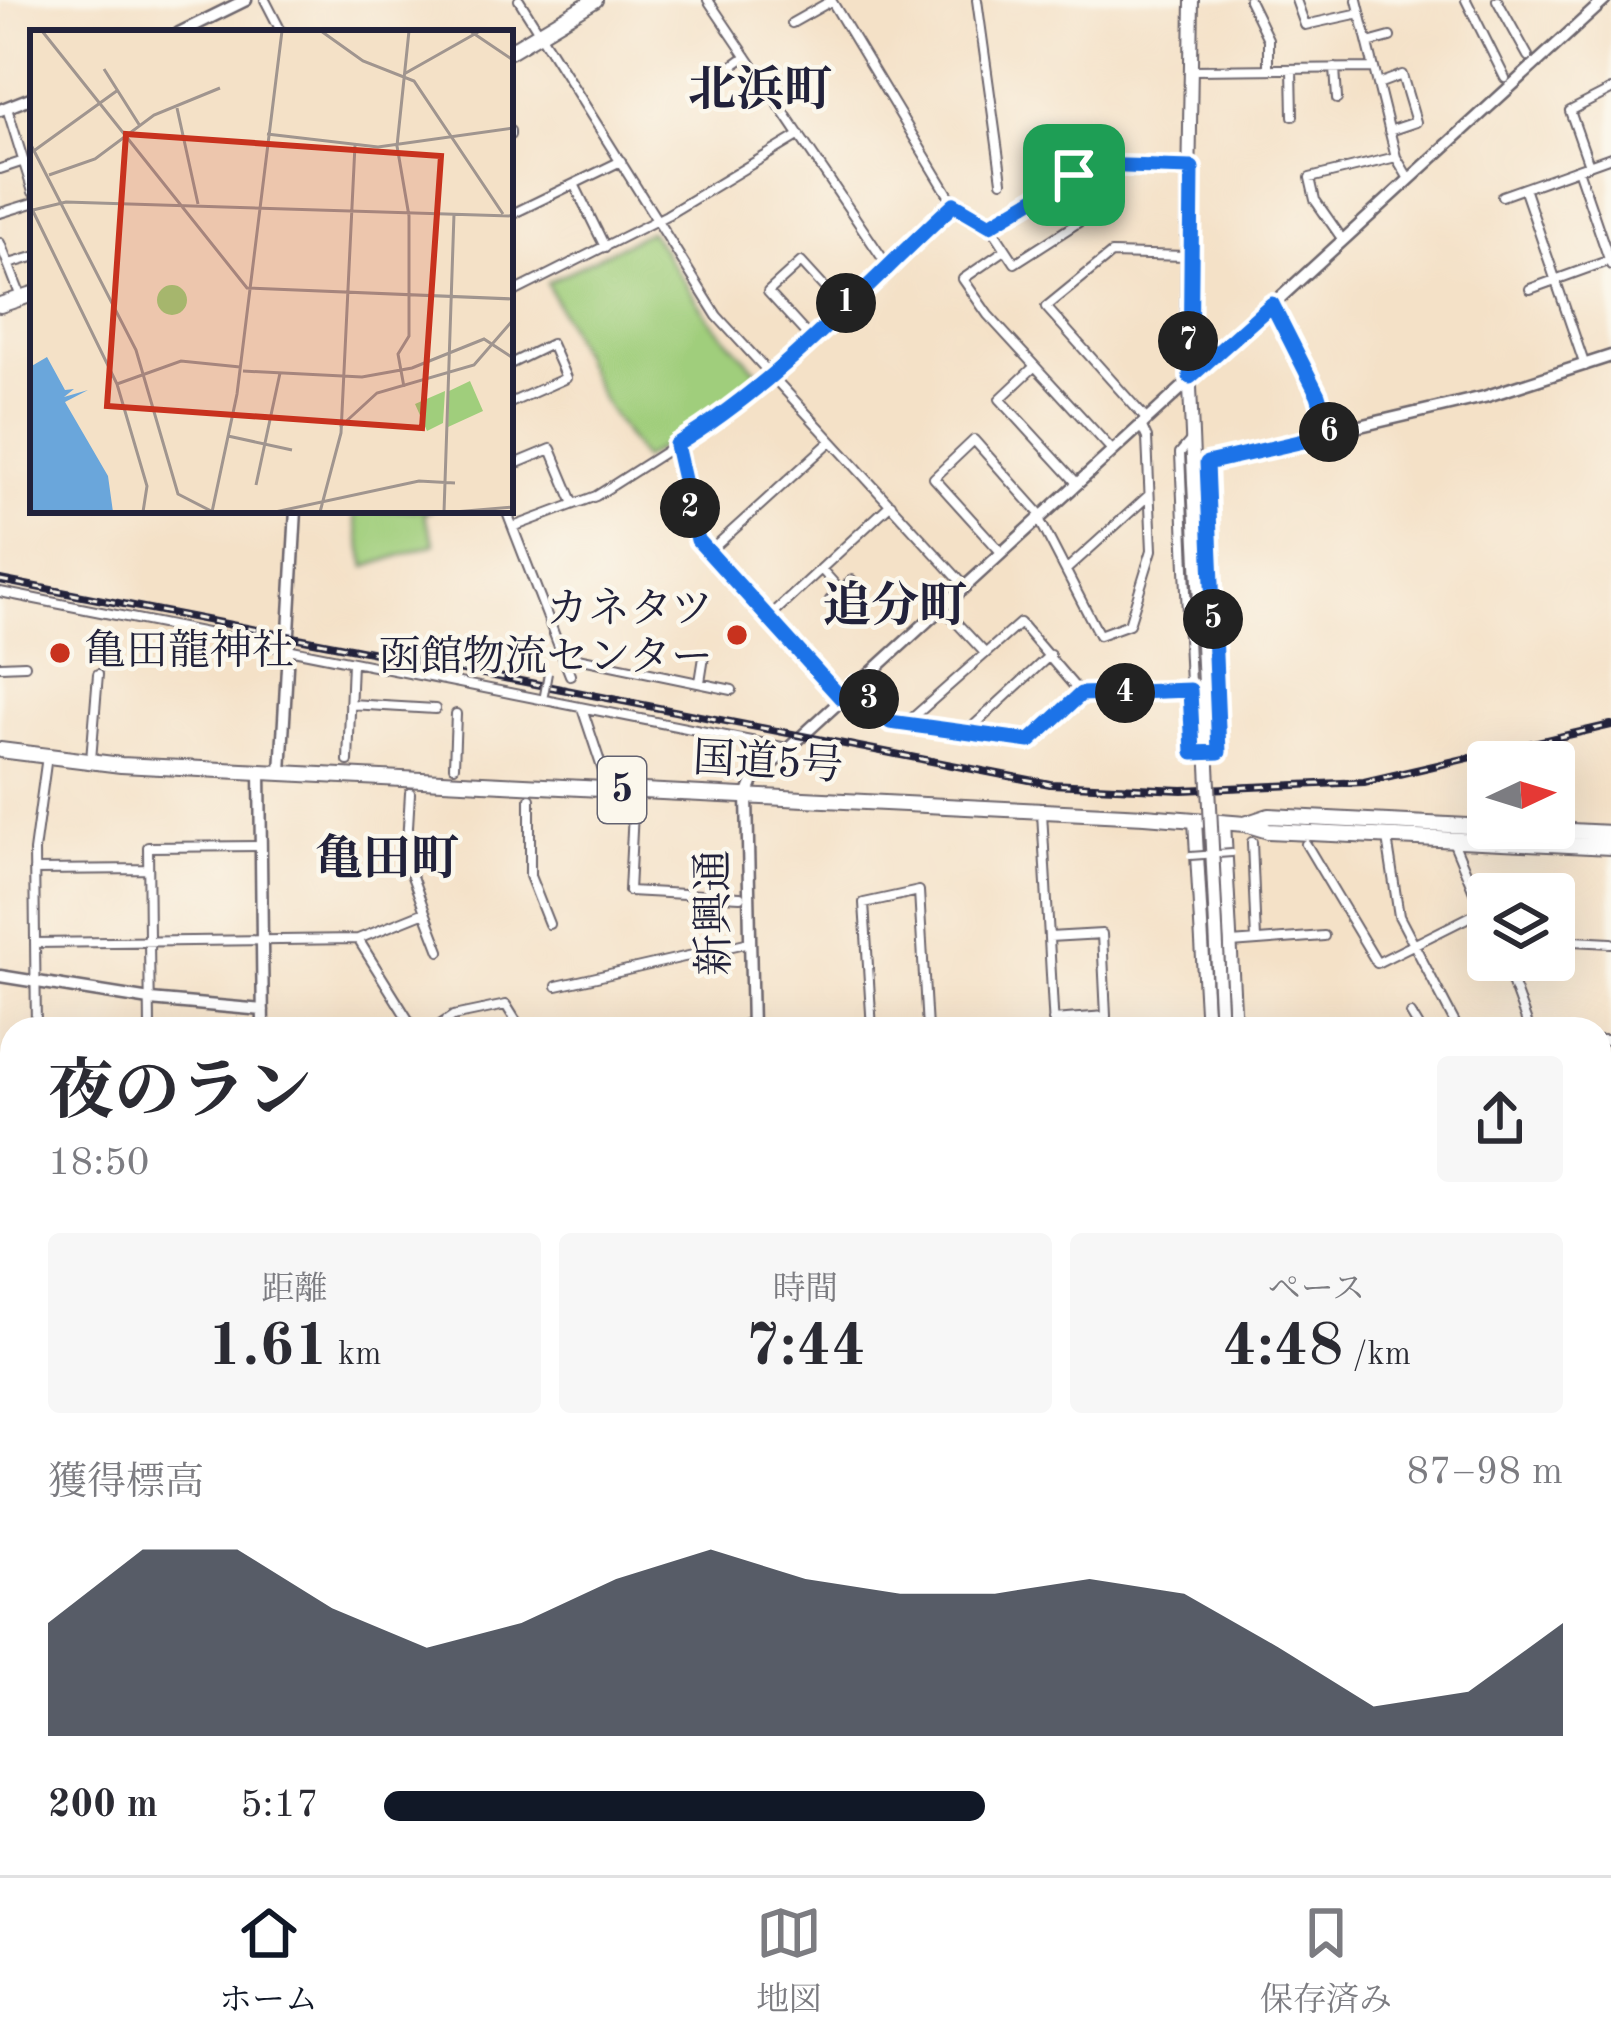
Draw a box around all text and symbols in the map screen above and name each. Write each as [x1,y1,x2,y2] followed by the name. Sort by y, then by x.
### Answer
[30,30,513,513] inset map
[688,64,832,116] district label: 北浜町
[1023,124,1125,226] pin
[1041,142,1107,208] icon: arrive
[816,273,876,333] pin: 1
[836,286,856,319] text: 1
[1158,311,1218,371] pin: 7
[1178,324,1198,357] text: 7
[1299,402,1359,462] pin: 6
[1319,415,1339,448] text: 6
[660,478,720,538] pin: 2
[680,491,700,524] text: 2
[823,580,967,632] district label: 追分町
[379,587,713,680] place label: カネタツ 函館物流センター
[1183,589,1243,649] pin: 5
[1203,602,1223,635] text: 5
[724,622,750,648] marker: カネタツ 函館物流センター
[84,628,294,674] place label: 亀田龍神社
[47,640,73,666] marker: 亀田龍神社
[1095,663,1155,723] pin: 4
[839,669,899,729] pin: 3
[1115,676,1135,709] text: 4
[859,682,879,715] text: 3
[692,735,844,789] street label: 国道5号
[1467,741,1575,849] north arrow
[1467,741,1575,981] map controls
[598,757,646,823] road number: 5
[315,832,459,885] district label: 亀田町
[690,850,738,976] street label: 新興通
[1467,873,1575,981] button: layers
[1437,1056,1563,1182] button: share
[48,1062,312,1128] text: 夜のラン
[48,1144,149,1183] text: 18:50
[262,1274,328,1307] text: 距離
[773,1274,839,1307] text: 時間
[1268,1274,1365,1307] text: ペース
[208,1318,329,1378] text: 1.61
[745,1318,866,1378] text: 7:44
[1222,1318,1343,1378] text: 4:48
[329,1339,381,1372] text: km
[1343,1339,1411,1372] text: /km
[1406,1453,1563,1492] text: 87–98 m
[48,1464,204,1503] text: 獲得標高
[48,1786,158,1825] text: 200 m
[240,1786,319,1825] text: 5:17
[219,1900,318,2022] tab: ホーム
[756,1900,822,2022] tab: 地図
[1260,1900,1392,2022] tab: 保存済み

